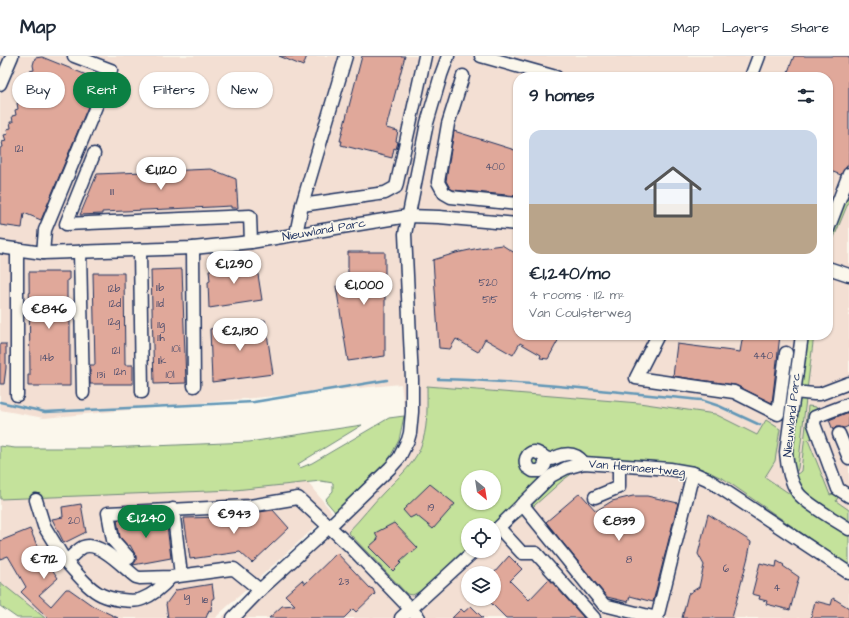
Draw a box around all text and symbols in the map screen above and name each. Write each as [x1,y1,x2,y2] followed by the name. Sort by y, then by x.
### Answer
[20,14,56,41] text: Map
[673,18,700,38] text: Map
[722,18,769,38] text: Layers
[791,18,829,38] text: Share
[12,72,65,108] chip: Buy
[73,72,131,108] chip: Rent
[139,72,209,108] chip: Filters
[217,72,273,108] chip: New
[529,84,594,108] text: 9 homes
[795,85,817,107] icon: filters
[15,142,24,156] house number: 121
[637,156,709,228] icon: home
[128,157,194,191] pin: €1,120
[485,160,505,174] house number: 400
[145,161,177,179] text: €1,120
[110,185,115,199] house number: 111
[281,214,368,246] street label: Nieuwland Parc
[201,251,267,285] pin: €1,290
[215,255,253,273] text: €1,290
[529,262,610,286] text: €1,240/mo
[331,272,397,306] pin: €1,000
[345,276,383,294] text: €1,000
[478,276,498,290] house number: 520
[156,281,164,295] house number: 11b
[108,282,121,296] house number: 12b
[529,286,625,304] text: 4 rooms · 112 m²
[482,293,498,307] house number: 515
[25,296,73,330] pin: €846
[109,297,121,311] house number: 12d
[156,297,164,311] house number: 11d
[31,300,67,318] text: €846
[529,304,631,322] text: Van Coulsterweg
[108,315,120,330] house number: 12g
[157,318,165,333] house number: 11g
[207,318,273,352] pin: €2,130
[222,322,258,340] text: €2,130
[157,331,165,345] house number: 11h
[171,342,181,356] house number: 10i
[112,344,121,358] house number: 12l
[753,349,773,363] house number: 440
[40,351,54,365] house number: 14b
[158,354,166,368] house number: 11k
[114,365,126,379] house number: 12n
[97,368,105,382] house number: 13i
[165,368,175,382] house number: 10l
[779,372,805,458] street label: Nieuwland Parc
[588,455,686,482] street label: Van Hennaertweg
[461,470,501,510] north arrow
[461,470,501,606] map controls
[210,501,258,535] pin: €943
[428,501,435,515] house number: 19
[113,505,179,539] pin: €1,240
[217,505,251,523] text: €943
[595,508,643,542] pin: €839
[127,509,165,527] text: €1,240
[603,512,635,530] text: €839
[68,514,80,528] house number: 20
[461,518,501,558] button: locate
[20,546,68,580] pin: €712
[30,550,58,568] text: €712
[626,553,633,567] house number: 8
[723,562,730,576] house number: 6
[461,566,501,606] button: layers
[339,575,349,589] house number: 23
[774,581,781,595] house number: 4
[184,590,190,605] house number: 1g
[202,593,209,607] house number: 1e

